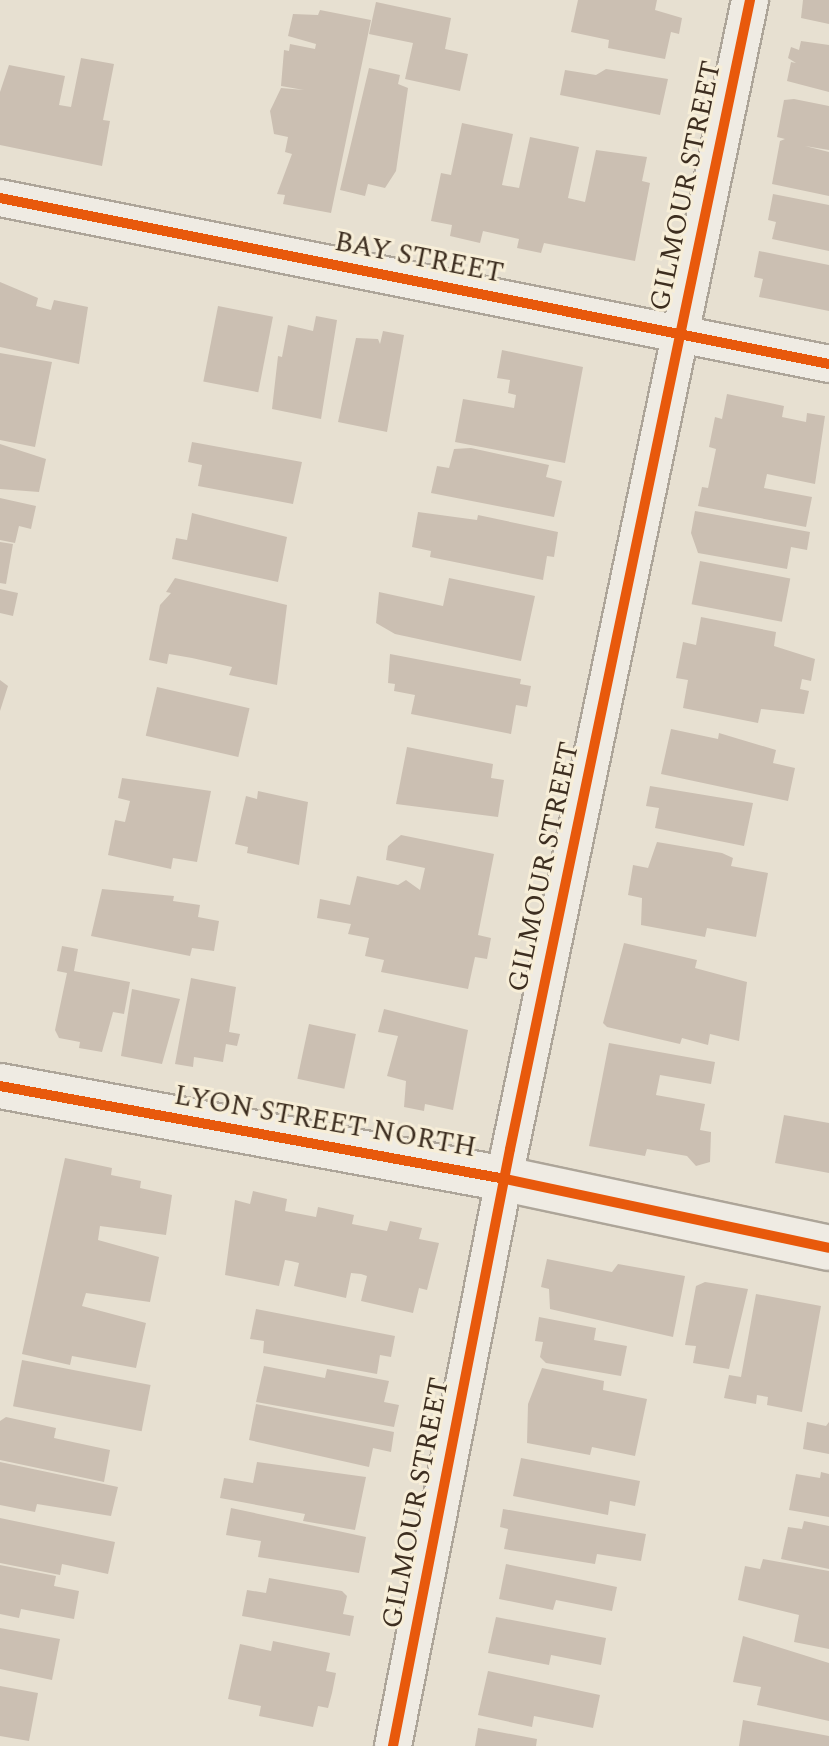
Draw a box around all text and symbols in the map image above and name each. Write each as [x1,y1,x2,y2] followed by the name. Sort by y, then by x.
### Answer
[643,58,729,314] street label: GILMOUR STREET
[332,225,506,291] street label: BAY STREET
[501,739,587,995] street label: GILMOUR STREET
[171,1079,479,1165] street label: LYON STREET NORTH
[375,1375,457,1631] street label: GILMOUR STREET

